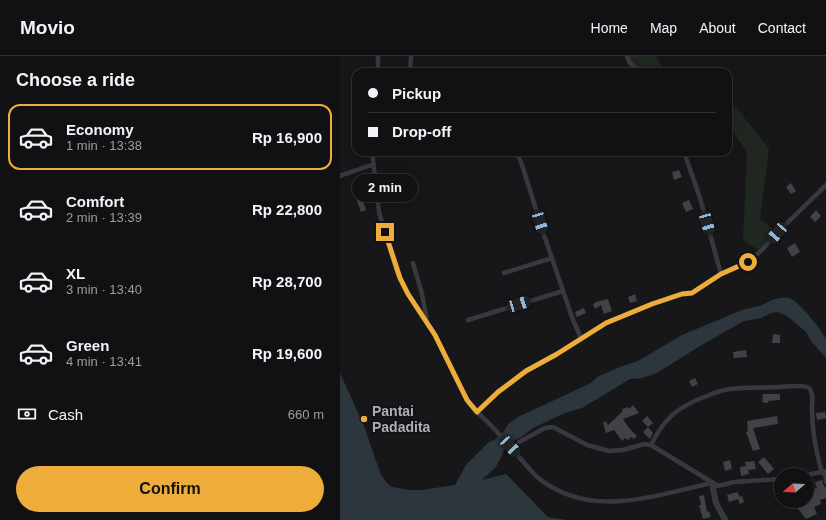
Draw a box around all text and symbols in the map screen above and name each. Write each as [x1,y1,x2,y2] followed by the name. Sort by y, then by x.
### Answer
[20,17,75,38] text: Movio
[591,20,628,36] text: Home
[650,20,677,36] text: Map
[699,20,736,36] text: About
[758,20,806,36] text: Contact
[16,70,135,90] text: Choose a ride
[392,85,441,102] text: Pickup
[18,119,54,155] icon: car
[66,121,134,138] text: Economy
[392,123,451,140] text: Drop-off
[252,129,322,146] text: Rp 16,900
[66,138,142,153] text: 1 min · 13:38
[352,174,418,202] callout: 2 min
[368,180,402,195] text: 2 min
[18,191,54,227] icon: car
[66,193,124,210] text: Comfort
[252,201,322,218] text: Rp 22,800
[531,209,549,235] car
[66,210,142,225] text: 2 min · 13:39
[698,210,716,236] car
[765,220,789,246] car
[376,223,394,241] route end
[739,253,757,271] route start
[18,263,54,299] icon: car
[66,265,85,282] text: XL
[252,273,322,290] text: Rp 28,700
[66,282,142,297] text: 3 min · 13:40
[506,295,532,313] car
[18,335,54,371] icon: car
[66,337,109,354] text: Green
[252,345,322,362] text: Rp 19,600
[66,354,142,369] text: 4 min · 13:41
[16,403,38,425] icon: cash
[372,403,431,435] place label: Pantai Padadita
[48,406,83,423] text: Cash
[288,407,324,422] text: 660 m
[359,414,369,424] marker: Pantai Padadita
[497,433,523,459] car
[16,466,324,512] button: Confirm
[774,468,814,508] north arrow
[774,468,814,508] map controls

